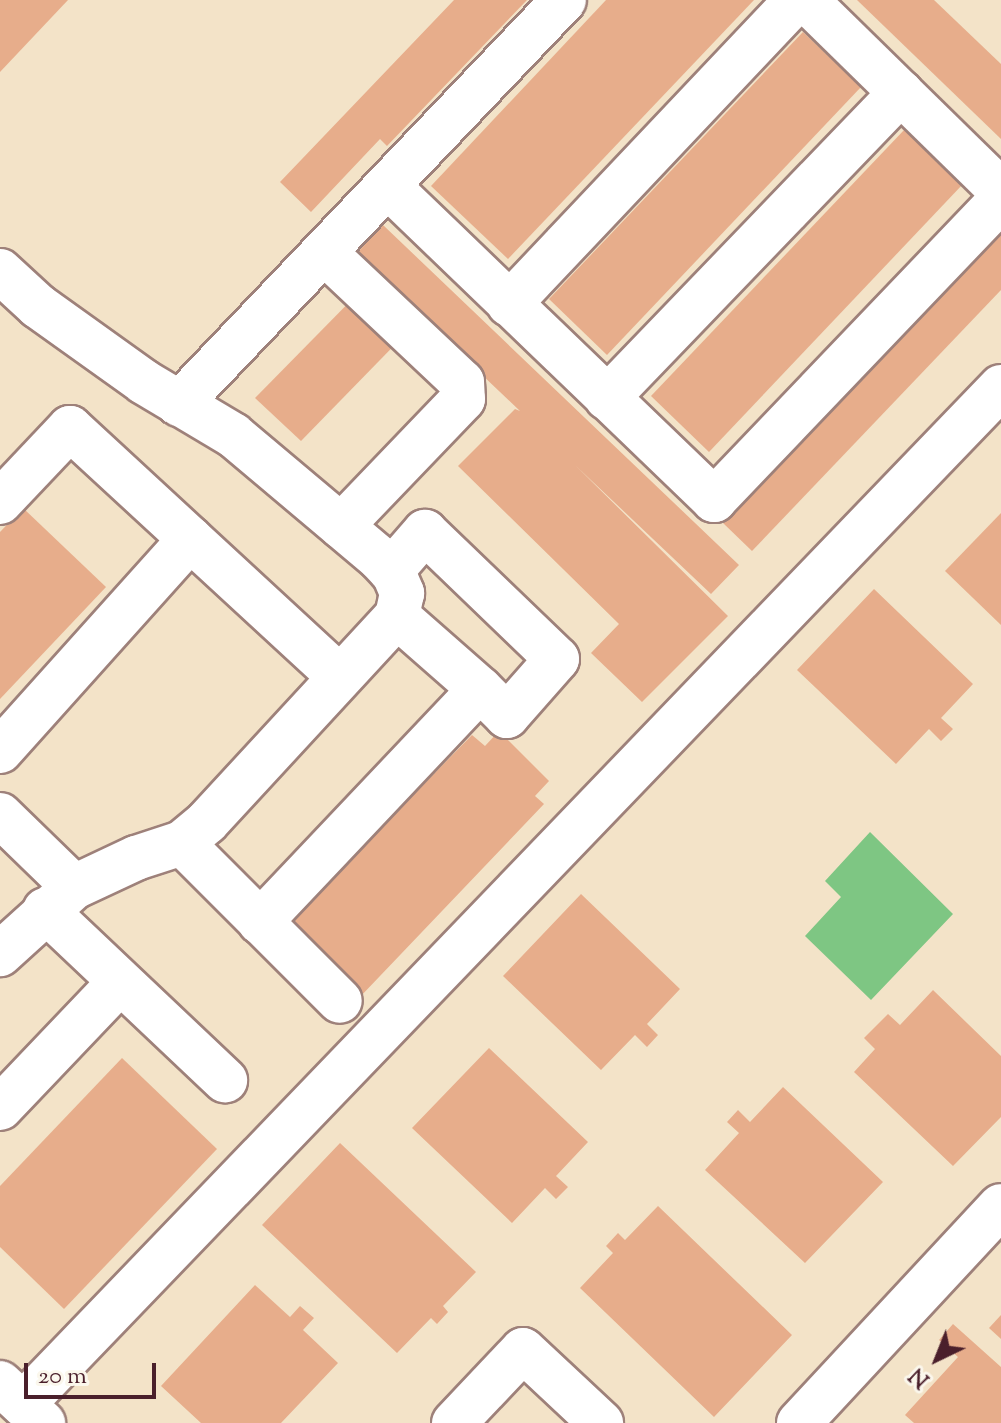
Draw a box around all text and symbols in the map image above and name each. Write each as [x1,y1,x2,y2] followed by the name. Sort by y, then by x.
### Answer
[897,1319,977,1399] north arrow
[28,1347,160,1397] scale bar
[903,1359,938,1394] text: N
[38,1360,87,1394] text: 20 m

